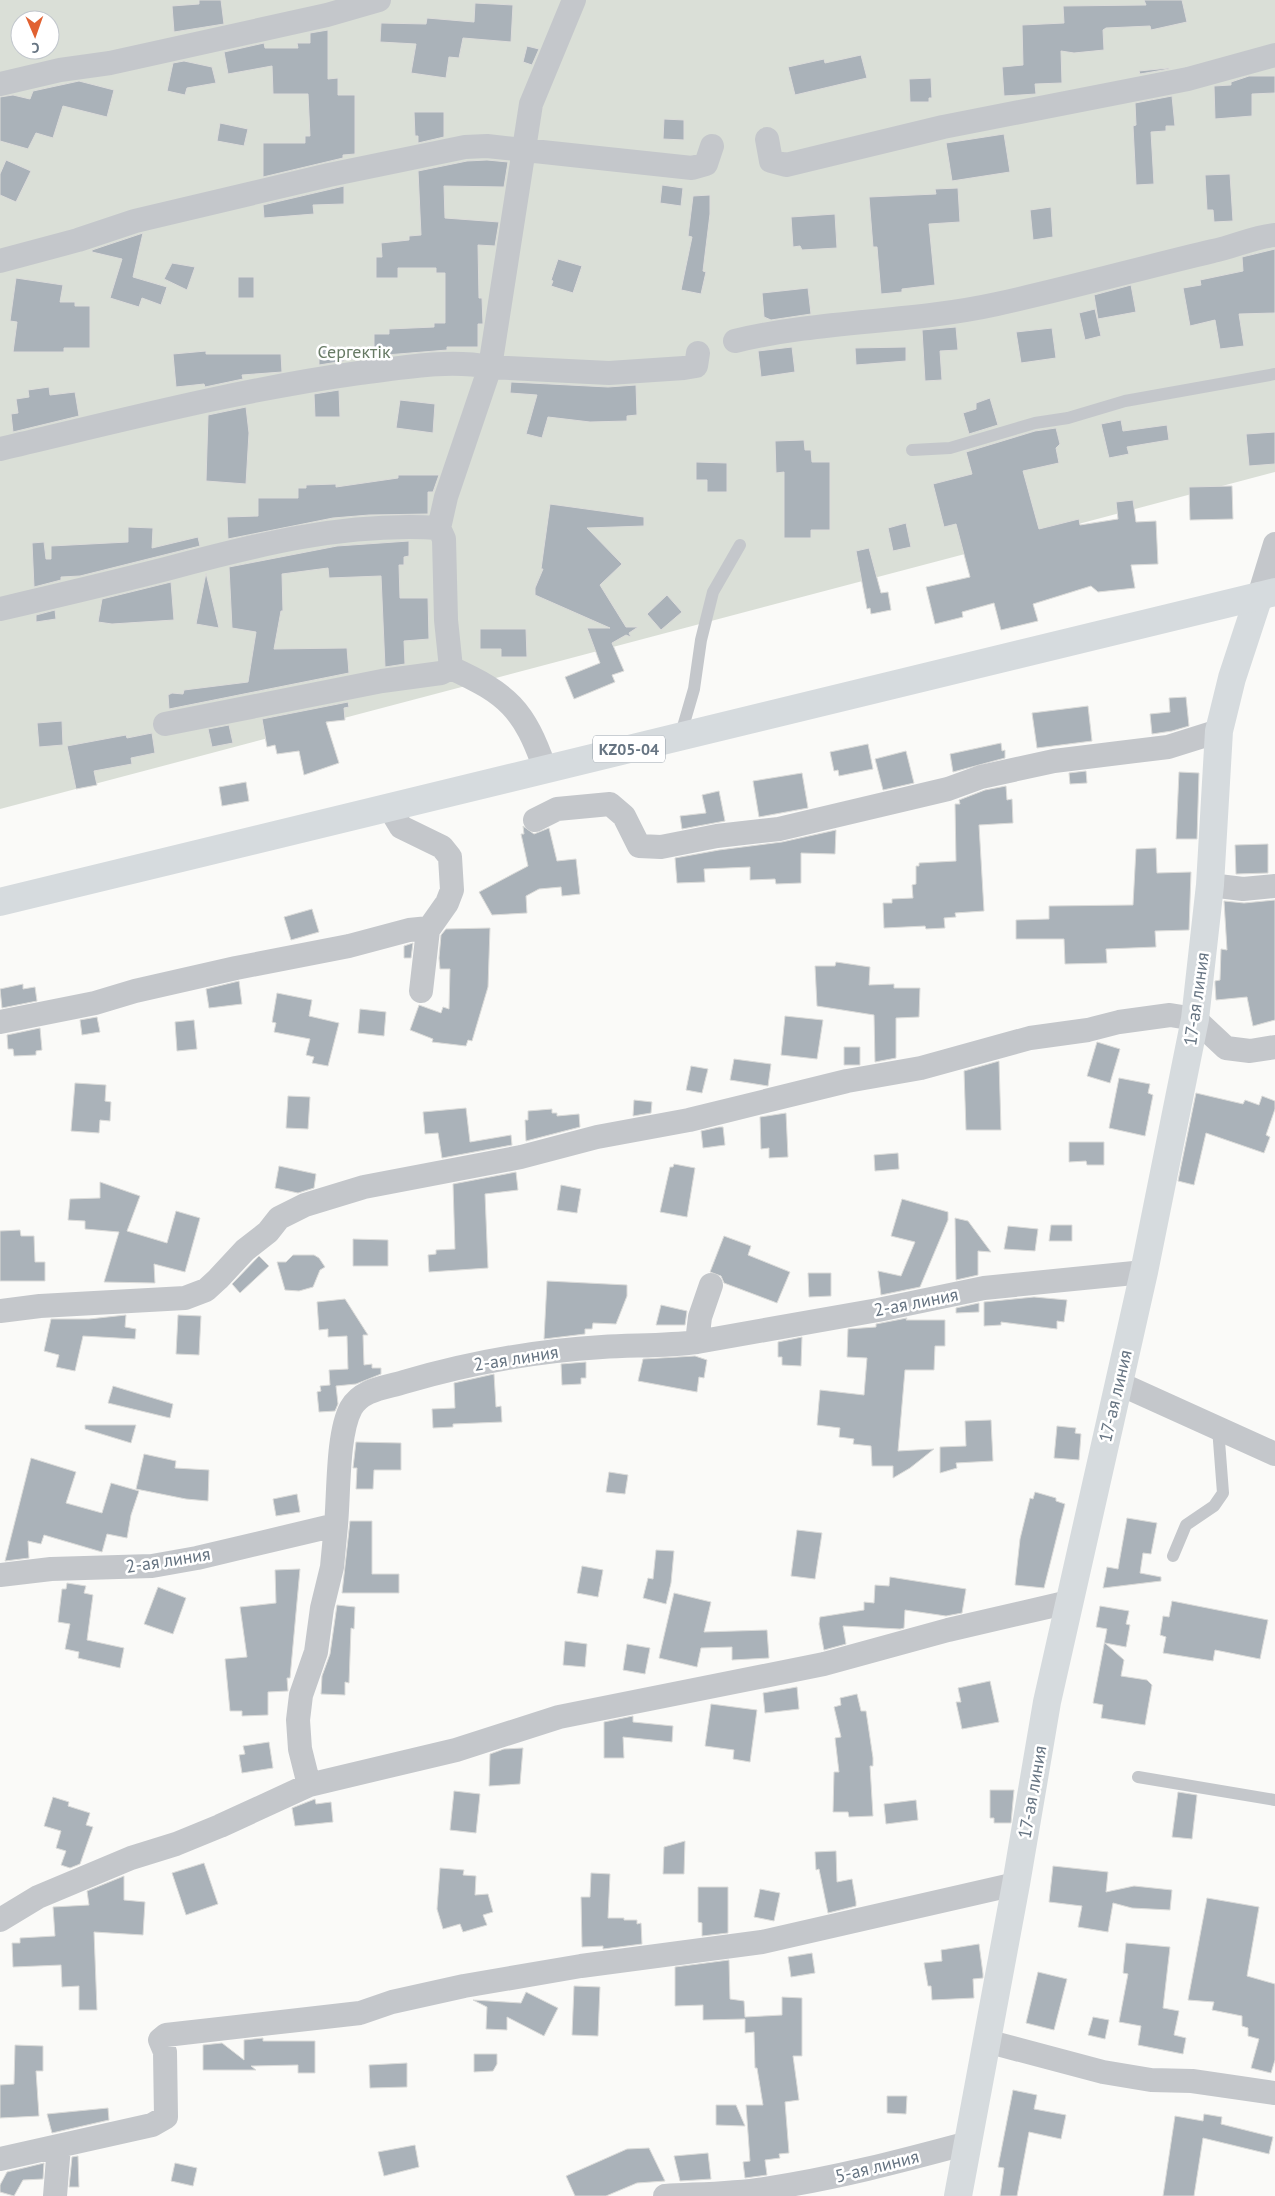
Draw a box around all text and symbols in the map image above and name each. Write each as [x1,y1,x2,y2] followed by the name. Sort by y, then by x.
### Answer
[10,10,60,60] north arrow
[31,39,40,57] text: С
[317,340,391,363] park label: Сергектік
[593,736,665,762] road number: KZ05-04
[1178,951,1214,1047] street label: 17-ая линия
[872,1283,960,1321] street label: 2-ая линия
[472,1340,560,1376] street label: 2-ая линия
[1093,1348,1137,1444] street label: 17-ая линия
[124,1542,212,1578] street label: 2-ая линия
[1012,1744,1052,1840] street label: 17-ая линия
[833,2144,921,2188] street label: 5-ая линия

